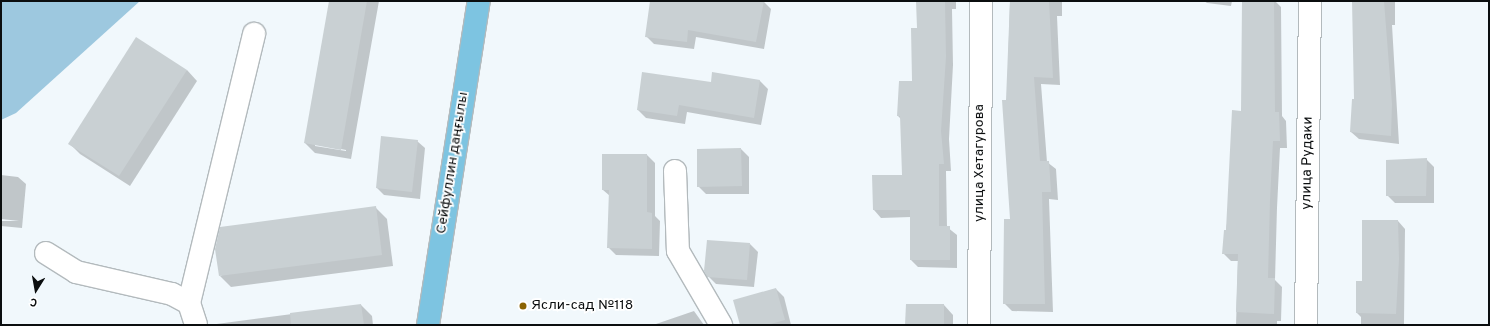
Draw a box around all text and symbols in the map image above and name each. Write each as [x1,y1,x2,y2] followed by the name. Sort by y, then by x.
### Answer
[433,91,473,235] street label: Сейфуллин даңғылы
[972,104,988,222] street label: улица Хетагурова
[1299,116,1317,210] street label: улица Рудаки
[16,270,56,310] north arrow
[29,294,38,309] text: С
[531,298,633,314] place label: Ясли-сад №118
[518,301,528,311] marker: Ясли-сад №118

